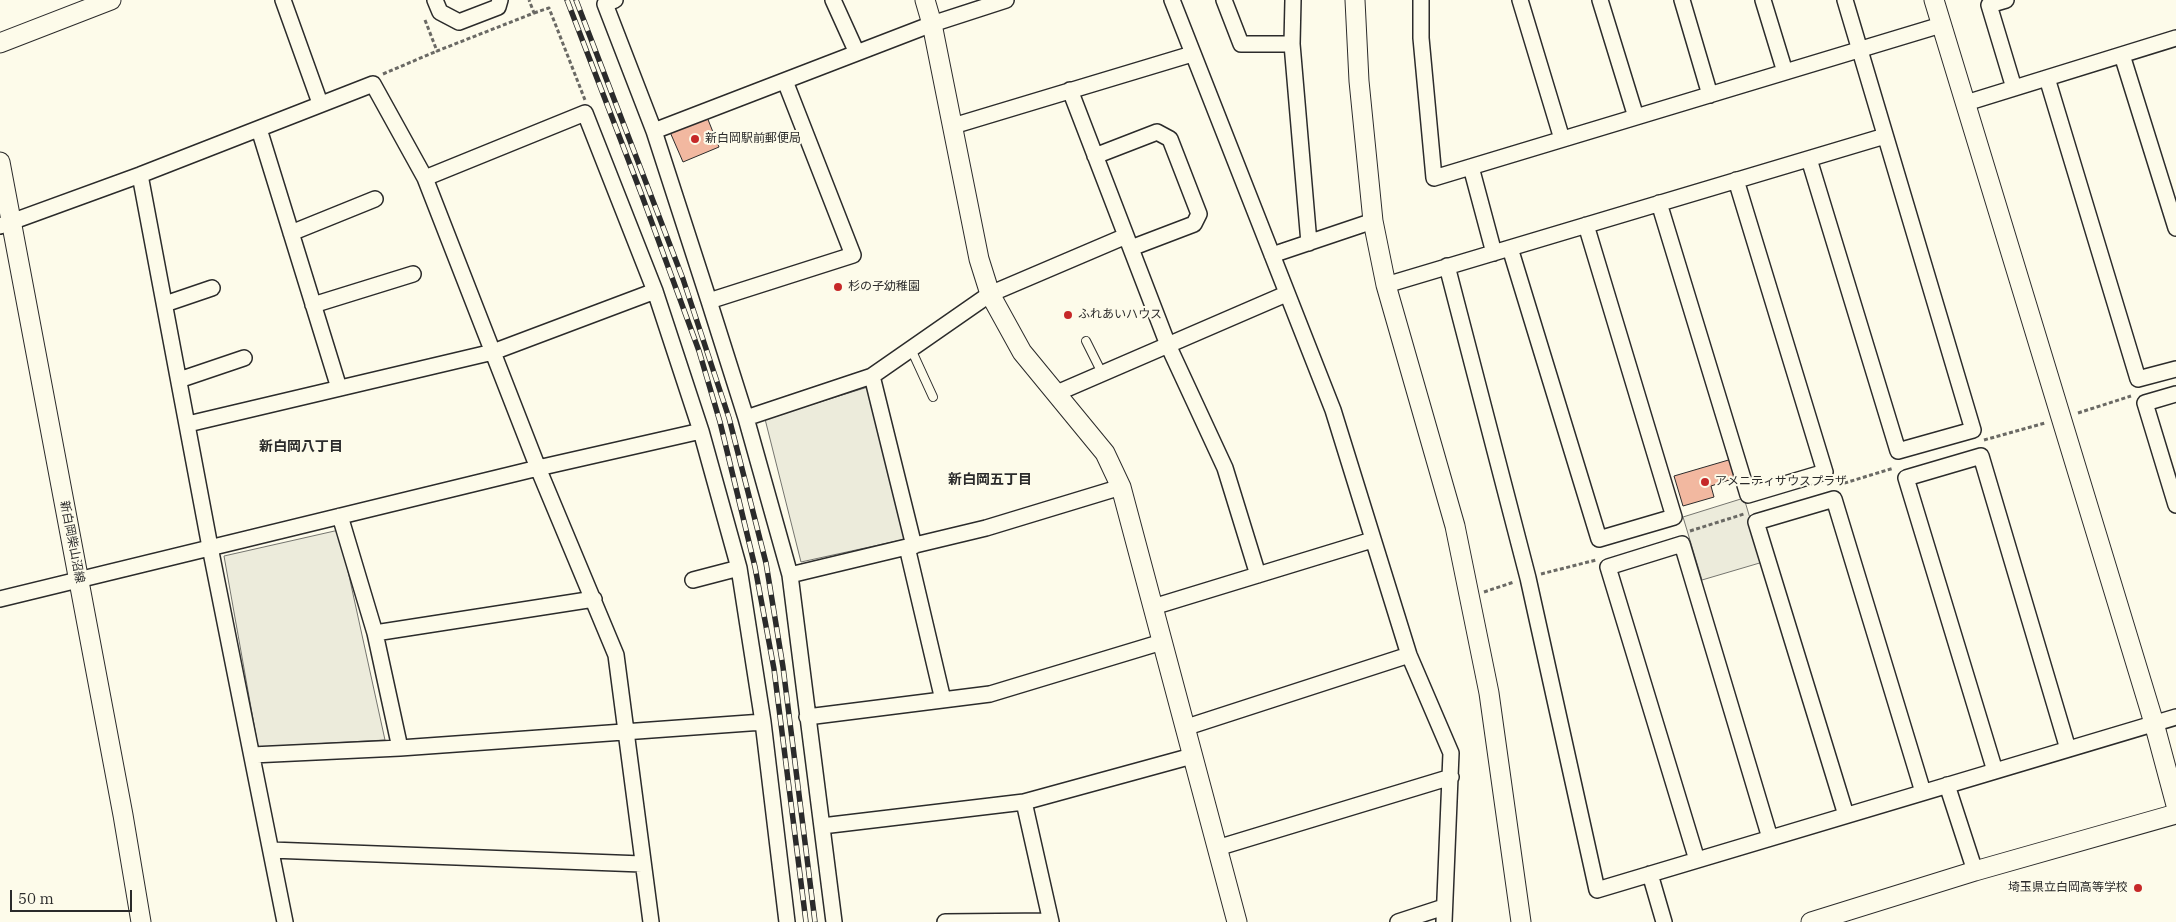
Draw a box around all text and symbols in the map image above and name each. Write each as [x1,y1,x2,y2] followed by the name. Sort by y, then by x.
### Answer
[705,132,801,146] place label: 新白岡駅前郵便局
[689,133,701,145] marker: 新白岡駅前郵便局
[848,280,920,294] place label: 杉の子幼稚園
[832,281,844,293] marker: 杉の子幼稚園
[1078,308,1162,322] place label: ふれあいハウス
[1062,309,1074,321] marker: ふれあいハウス
[259,439,343,455] district label: 新白岡八丁目
[948,472,1032,488] district label: 新白岡五丁目
[1715,475,1847,489] place label: アメニティサウスプラザ
[1699,476,1711,488] marker: アメニティサウスプラザ
[57,499,87,585] street label: 新白岡柴山沼線
[12,880,135,912] scale bar
[2008,881,2128,895] place label: 埼玉県立白岡高等学校
[2132,882,2144,894] marker: 埼玉県立白岡高等学校
[18,889,54,908] text: 50 m

